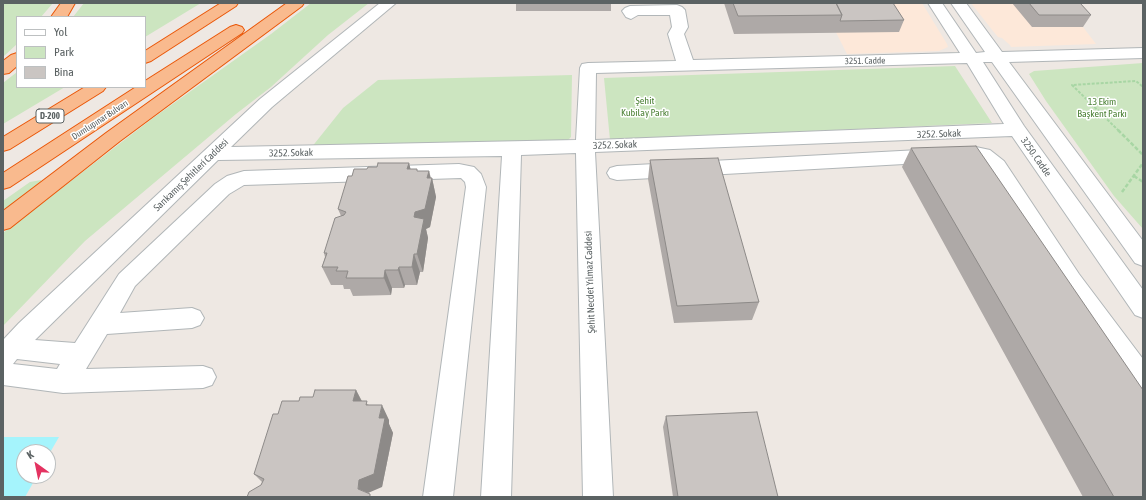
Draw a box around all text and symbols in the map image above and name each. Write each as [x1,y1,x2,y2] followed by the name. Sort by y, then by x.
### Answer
[16,16,146,88] legend
[54,25,67,39] text: Yol
[54,45,74,59] text: Park
[845,55,885,67] street label: 3251. Cadde
[54,65,74,79] text: Bina
[621,95,669,118] park label: Şehit Kubilay Parkı
[1077,96,1127,120] park label: 13 Ekim Başkent Parkı
[70,98,130,142] street label: Dumlupınar Bulvarı
[36,109,64,123] road number: D-200
[917,127,961,141] street label: 3252. Sokak
[1018,135,1054,179] street label: 3250. Cadde
[151,136,231,214] street label: Sarıkamış Şehitleri Caddesi
[593,138,637,152] street label: 3252. Sokak
[269,147,313,159] street label: 3252. Sokak
[582,230,598,334] street label: Şehit Necdet Yılmaz Caddesi
[16,444,56,484] north arrow
[24,448,36,461] text: K

